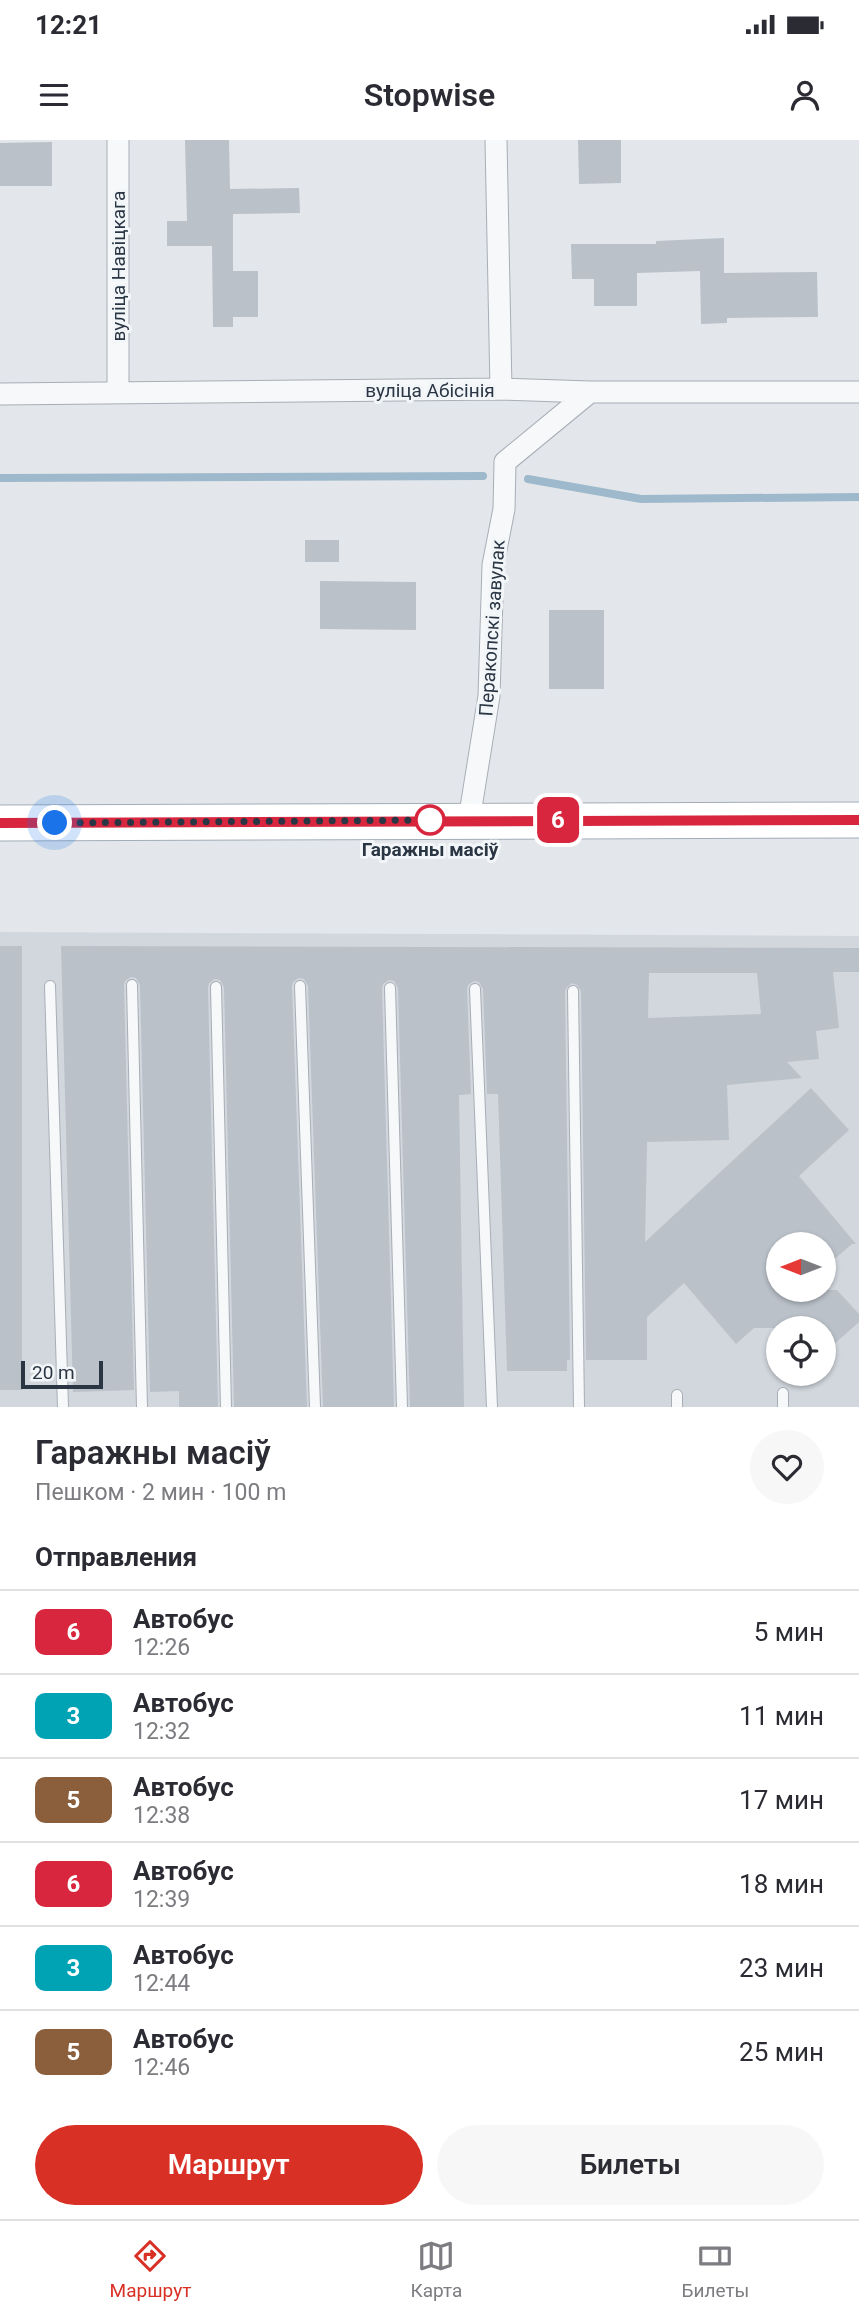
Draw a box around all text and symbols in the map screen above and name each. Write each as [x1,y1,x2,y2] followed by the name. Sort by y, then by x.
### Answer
[35,10,102,40] text: 12:21
[35,76,73,114] icon: menu
[364,76,495,114] text: Stopwise
[786,76,824,114] icon: person
[107,191,130,341] street label: вуліца Навіцкага
[365,379,495,402] street label: вуліца Абісінія
[474,538,510,717] street label: Перакопскі завулак
[535,797,581,843] line badge: 6
[37,805,72,840] your location
[415,805,445,835] marker: Гаражны масіў
[551,806,565,834] text: 6
[362,838,499,861] place label: Гаражны масіў
[766,1232,836,1302] north arrow
[766,1232,836,1386] map controls
[766,1316,836,1386] button: locate
[21,1358,103,1390] scale bar
[32,1361,75,1384] text: 20 m
[750,1430,824,1504] button: heart
[35,1433,271,1472] text: Гаражны масіў
[35,1479,286,1506] text: Пешком · 2 мин · 100 m
[35,1542,197,1572] text: Отправления
[133,1604,234,1634] text: Автобус
[754,1617,824,1647] text: 5 мин
[67,1618,80,1646] text: 6
[133,1634,190,1661] text: 12:26
[133,1688,234,1718] text: Автобус
[739,1701,824,1731] text: 11 мин
[67,1702,80,1730] text: 3
[133,1718,190,1745] text: 12:32
[133,1772,234,1802] text: Автобус
[739,1785,824,1815] text: 17 мин
[67,1786,80,1814] text: 5
[133,1802,190,1829] text: 12:38
[133,1856,234,1886] text: Автобус
[739,1869,824,1899] text: 18 мин
[67,1870,80,1898] text: 6
[133,1886,190,1913] text: 12:39
[133,1940,234,1970] text: Автобус
[739,1953,824,1983] text: 23 мин
[67,1954,80,1982] text: 3
[133,1970,190,1997] text: 12:44
[133,2024,234,2054] text: Автобус
[739,2037,824,2067] text: 25 мин
[67,2038,80,2066] text: 5
[133,2054,190,2081] text: 12:46
[35,2125,423,2205] button: Маршрут
[437,2125,824,2205] button: Билеты
[110,2237,191,2302] tab: Маршрут
[411,2237,462,2302] tab: Карта
[682,2237,749,2302] tab: Билеты

